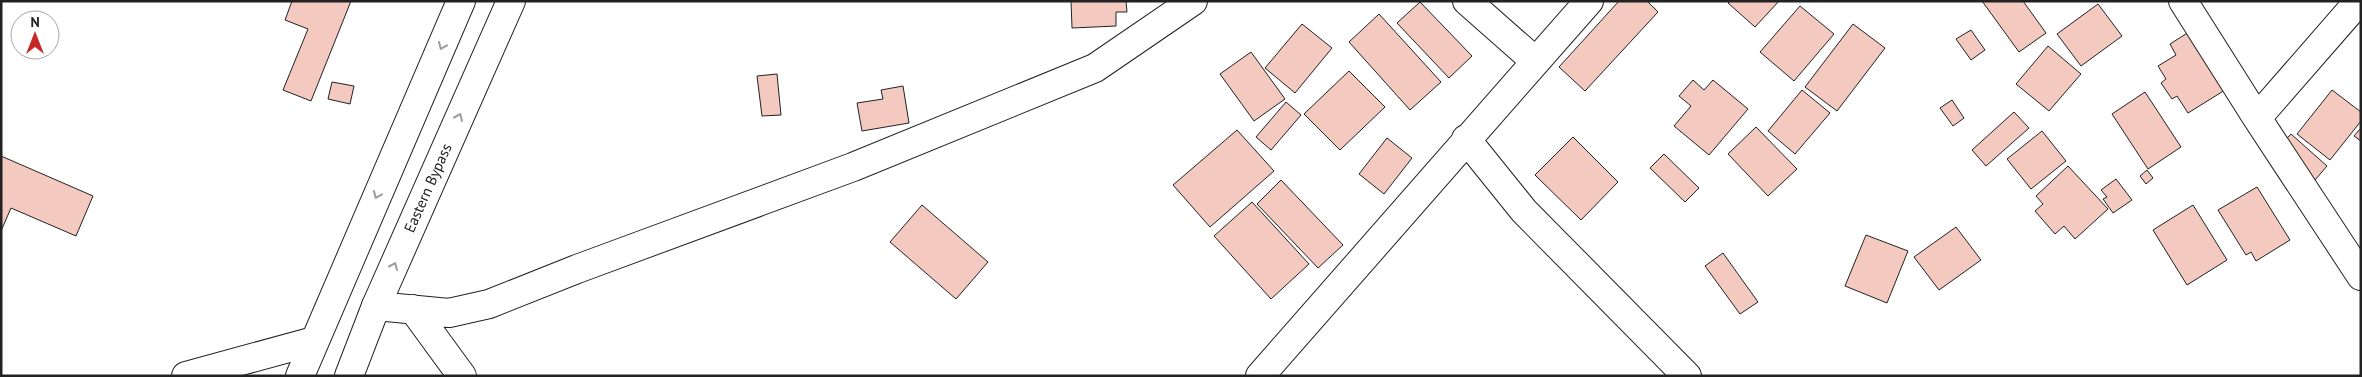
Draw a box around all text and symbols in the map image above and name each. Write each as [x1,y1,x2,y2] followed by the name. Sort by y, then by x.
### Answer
[10,10,60,60] north arrow
[30,13,40,31] text: N
[437,41,448,50] one-way arrow
[453,113,464,122] one-way arrow
[399,140,456,235] street label: Eastern Bypass
[373,190,384,199] one-way arrow
[387,262,398,271] one-way arrow

